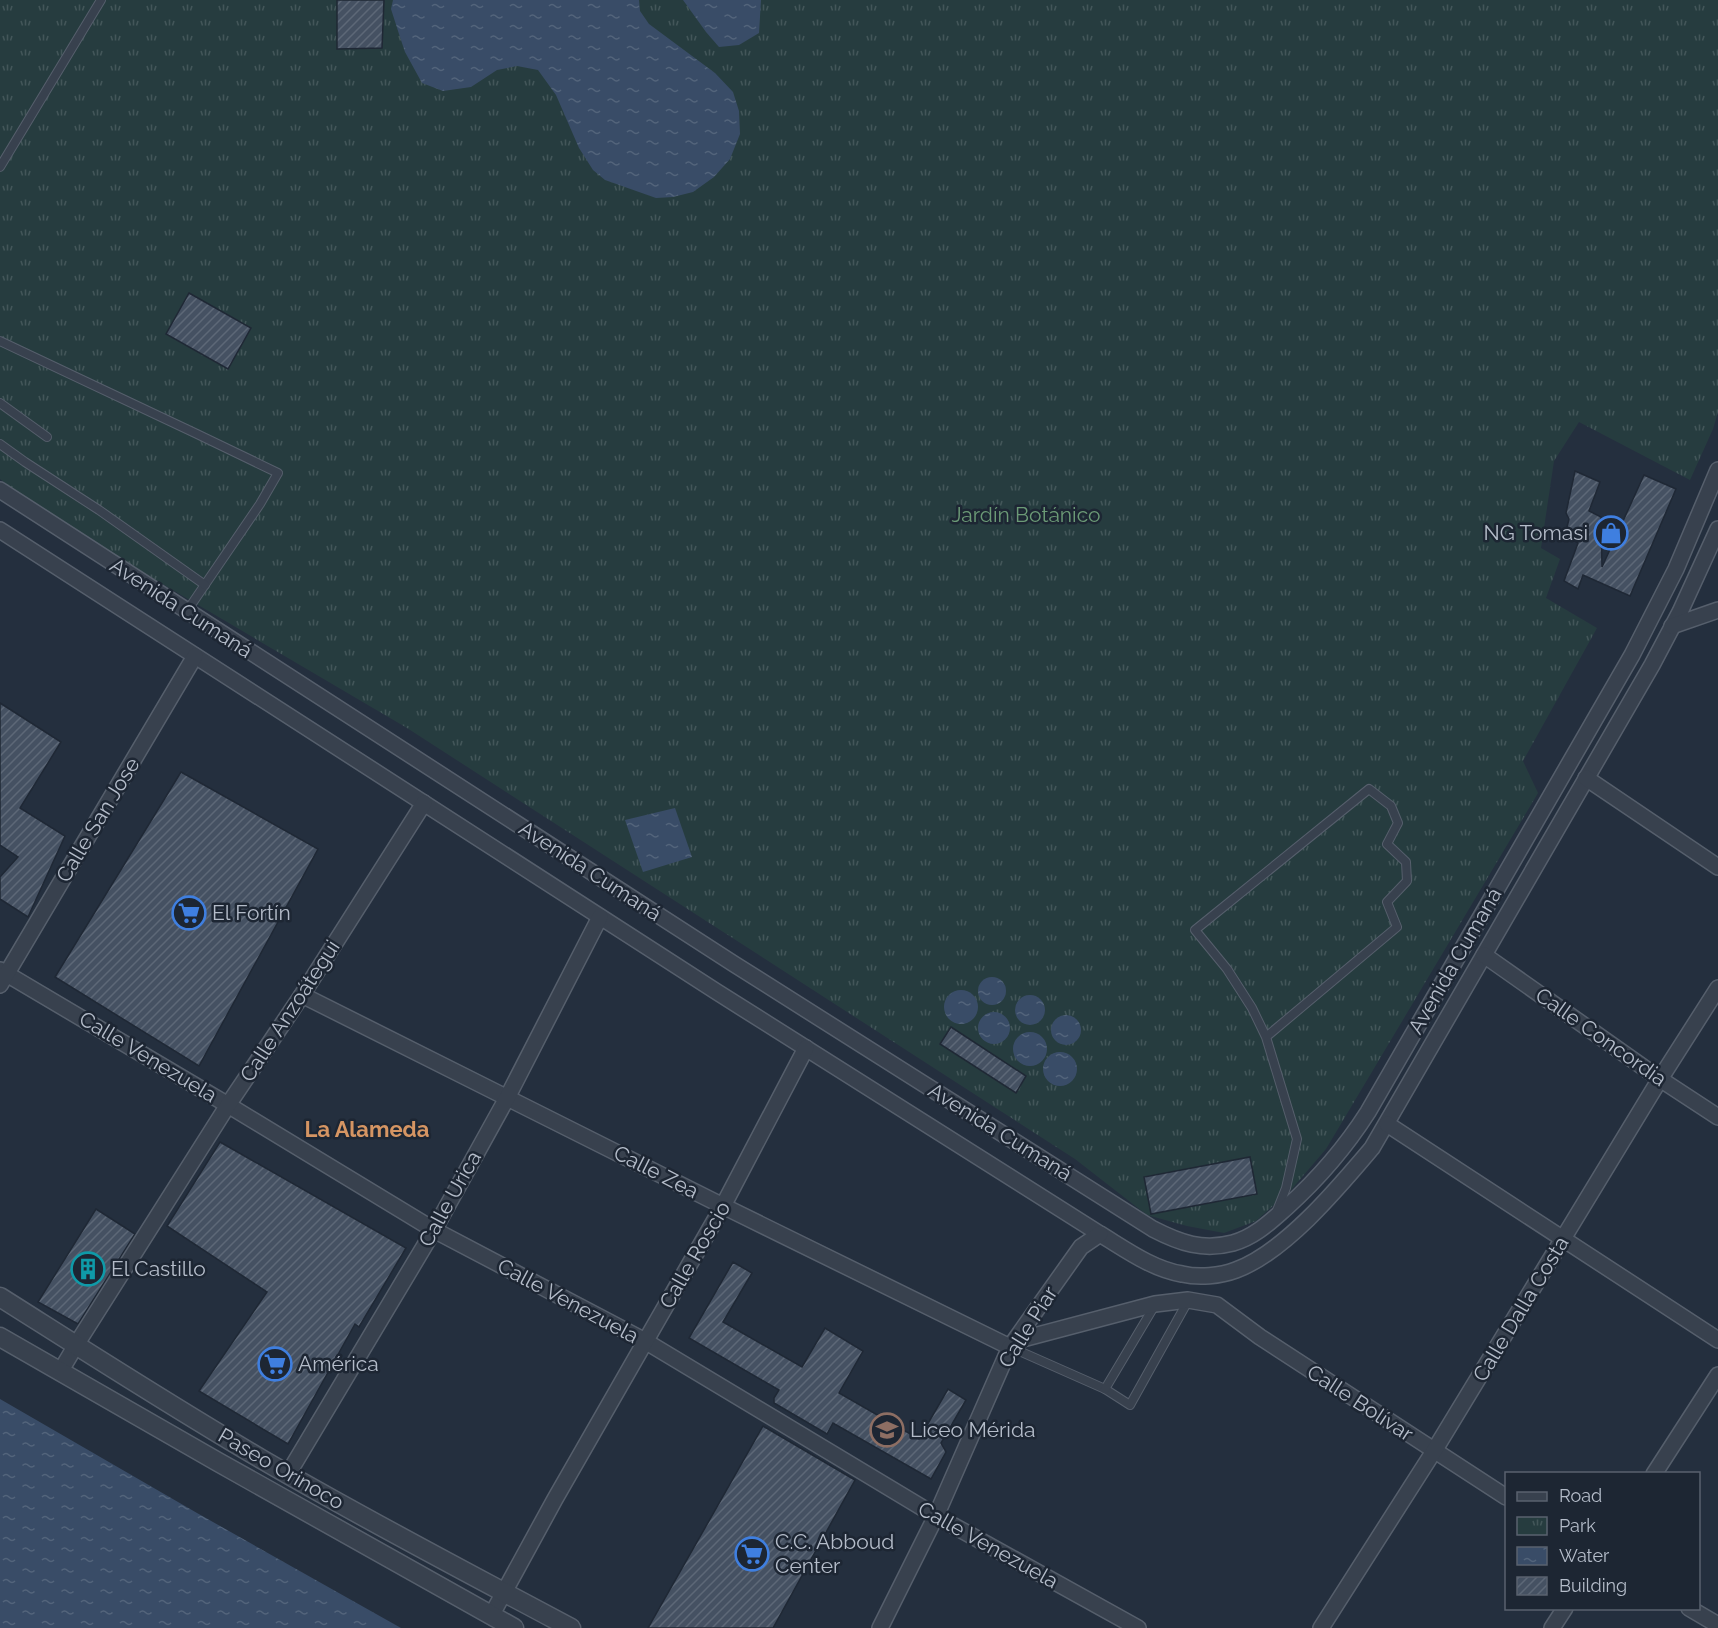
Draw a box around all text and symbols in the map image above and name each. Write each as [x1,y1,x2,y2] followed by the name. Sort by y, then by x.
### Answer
[951,502,1101,527] park label: Jardín Botánico
[1593,515,1629,551] shop icon: NG Tomasi
[1484,520,1588,545] place label: NG Tomasi
[105,552,257,663] street label: Avenida Cumaná
[51,753,145,887] street label: Calle San Jose
[514,815,666,926] street label: Avenida Cumaná
[1403,883,1507,1038] street label: Avenida Cumaná
[171,895,207,931] supermarket icon: El Fortín
[212,900,291,925] place label: El Fortín
[234,935,345,1086] street label: Calle Anzoátegui
[1531,982,1672,1091] street label: Calle Concordia
[75,1006,222,1107] street label: Calle Venezuela
[924,1077,1077,1186] street label: Avenida Cumaná
[305,1116,429,1142] district label: La Alameda
[610,1140,703,1203] street label: Calle Zea
[413,1147,486,1251] street label: Calle Urica
[654,1197,735,1313] street label: Calle Roscio
[1467,1232,1574,1386] street label: Calle Dalla Costa
[70,1251,106,1287] building icon: El Castillo
[493,1253,643,1348] street label: Calle Venezuela
[111,1256,206,1281] place label: El Castillo
[993,1281,1063,1372] street label: Calle Piar
[257,1346,293,1382] supermarket icon: América
[298,1351,379,1376] place label: América
[1303,1359,1419,1446] street label: Calle Bolívar
[869,1412,905,1448] school or university icon: Liceo Mérida
[910,1417,1035,1442] place label: Liceo Mérida
[214,1422,349,1515] street label: Paseo Orinoco
[1505,1472,1700,1610] legend
[1559,1485,1602,1506] text: Road
[914,1496,1063,1593] street label: Calle Venezuela
[1559,1515,1596,1536] text: Park
[775,1529,894,1578] place label: C.C. Abboud Center
[734,1536,770,1572] supermarket icon: C.C. Abboud Center
[1559,1545,1610,1566] text: Water
[1559,1575,1627,1596] text: Building

